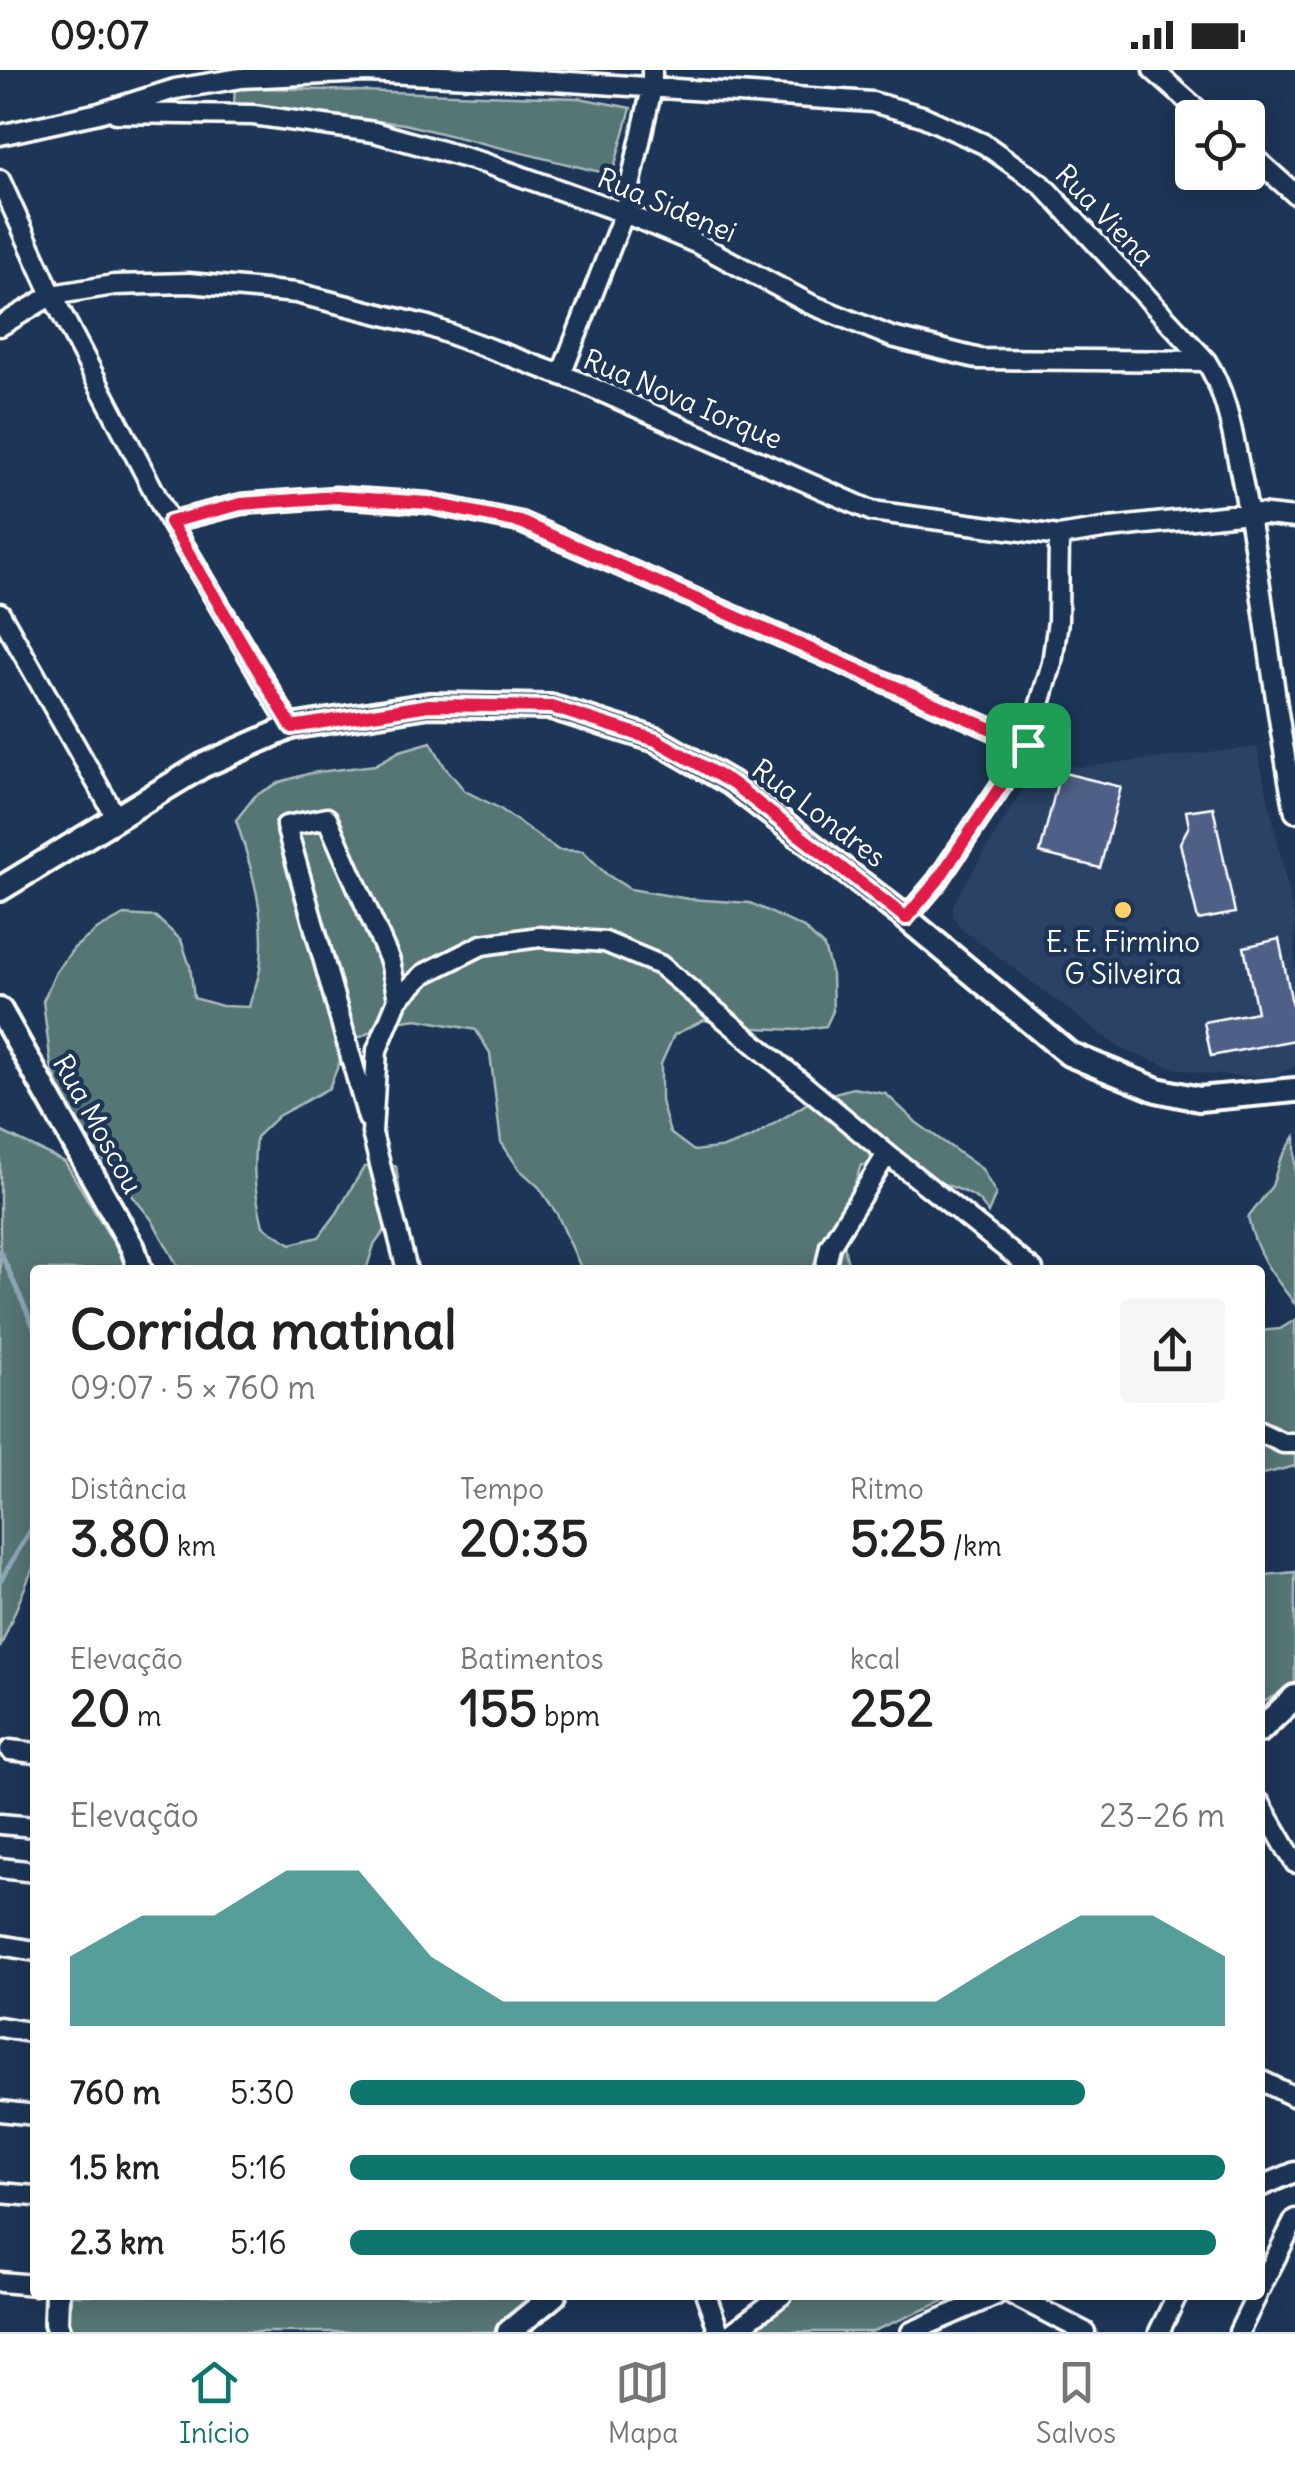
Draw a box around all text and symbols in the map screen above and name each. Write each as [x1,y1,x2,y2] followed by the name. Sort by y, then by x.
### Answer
[50,12,149,59] text: 09:07
[1175,100,1265,190] map controls
[1175,100,1265,190] button: locate
[1048,157,1162,273] street label: Rua Viena
[592,160,742,250] street label: Rua Sidenei
[578,341,788,457] street label: Rua Nova Iorque
[986,703,1071,788] pin
[1001,718,1056,773] icon: arrive
[745,751,893,875] street label: Rua Londres
[1112,899,1134,921] marker: E. E. Firmino G Silveira
[1046,924,1200,992] place label: E. E. Firmino G Silveira
[45,1048,151,1200] street label: Rua Moscou
[70,1295,457,1364] text: Corrida matinal
[1120,1298,1225,1403] button: share
[70,1367,316,1408] text: 09:07 · 5 × 760 m
[70,1471,187,1507] text: Distância
[460,1471,544,1507] text: Tempo
[850,1471,924,1507] text: Ritmo
[70,1507,170,1570] text: 3.80
[460,1507,589,1570] text: 20:35
[850,1507,946,1570] text: 5:25
[170,1528,216,1564] text: km
[946,1528,1002,1564] text: /km
[70,1641,183,1677] text: Elevação
[460,1641,604,1677] text: Batimentos
[850,1641,900,1677] text: kcal
[70,1677,130,1740] text: 20
[460,1677,537,1740] text: 155
[850,1677,934,1740] text: 252
[130,1698,162,1734] text: m
[537,1698,600,1734] text: bpm
[70,1795,199,1836] text: Elevação
[1099,1795,1225,1836] text: 23–26 m
[70,2072,160,2113] text: 760 m
[230,2072,295,2113] text: 5:30
[70,2147,160,2188] text: 1.5 km
[230,2147,287,2188] text: 5:16
[70,2222,164,2263] text: 2.3 km
[230,2222,287,2263] text: 5:16
[179,2355,250,2451] tab: Início
[608,2355,678,2451] tab: Mapa
[1036,2355,1116,2451] tab: Salvos

